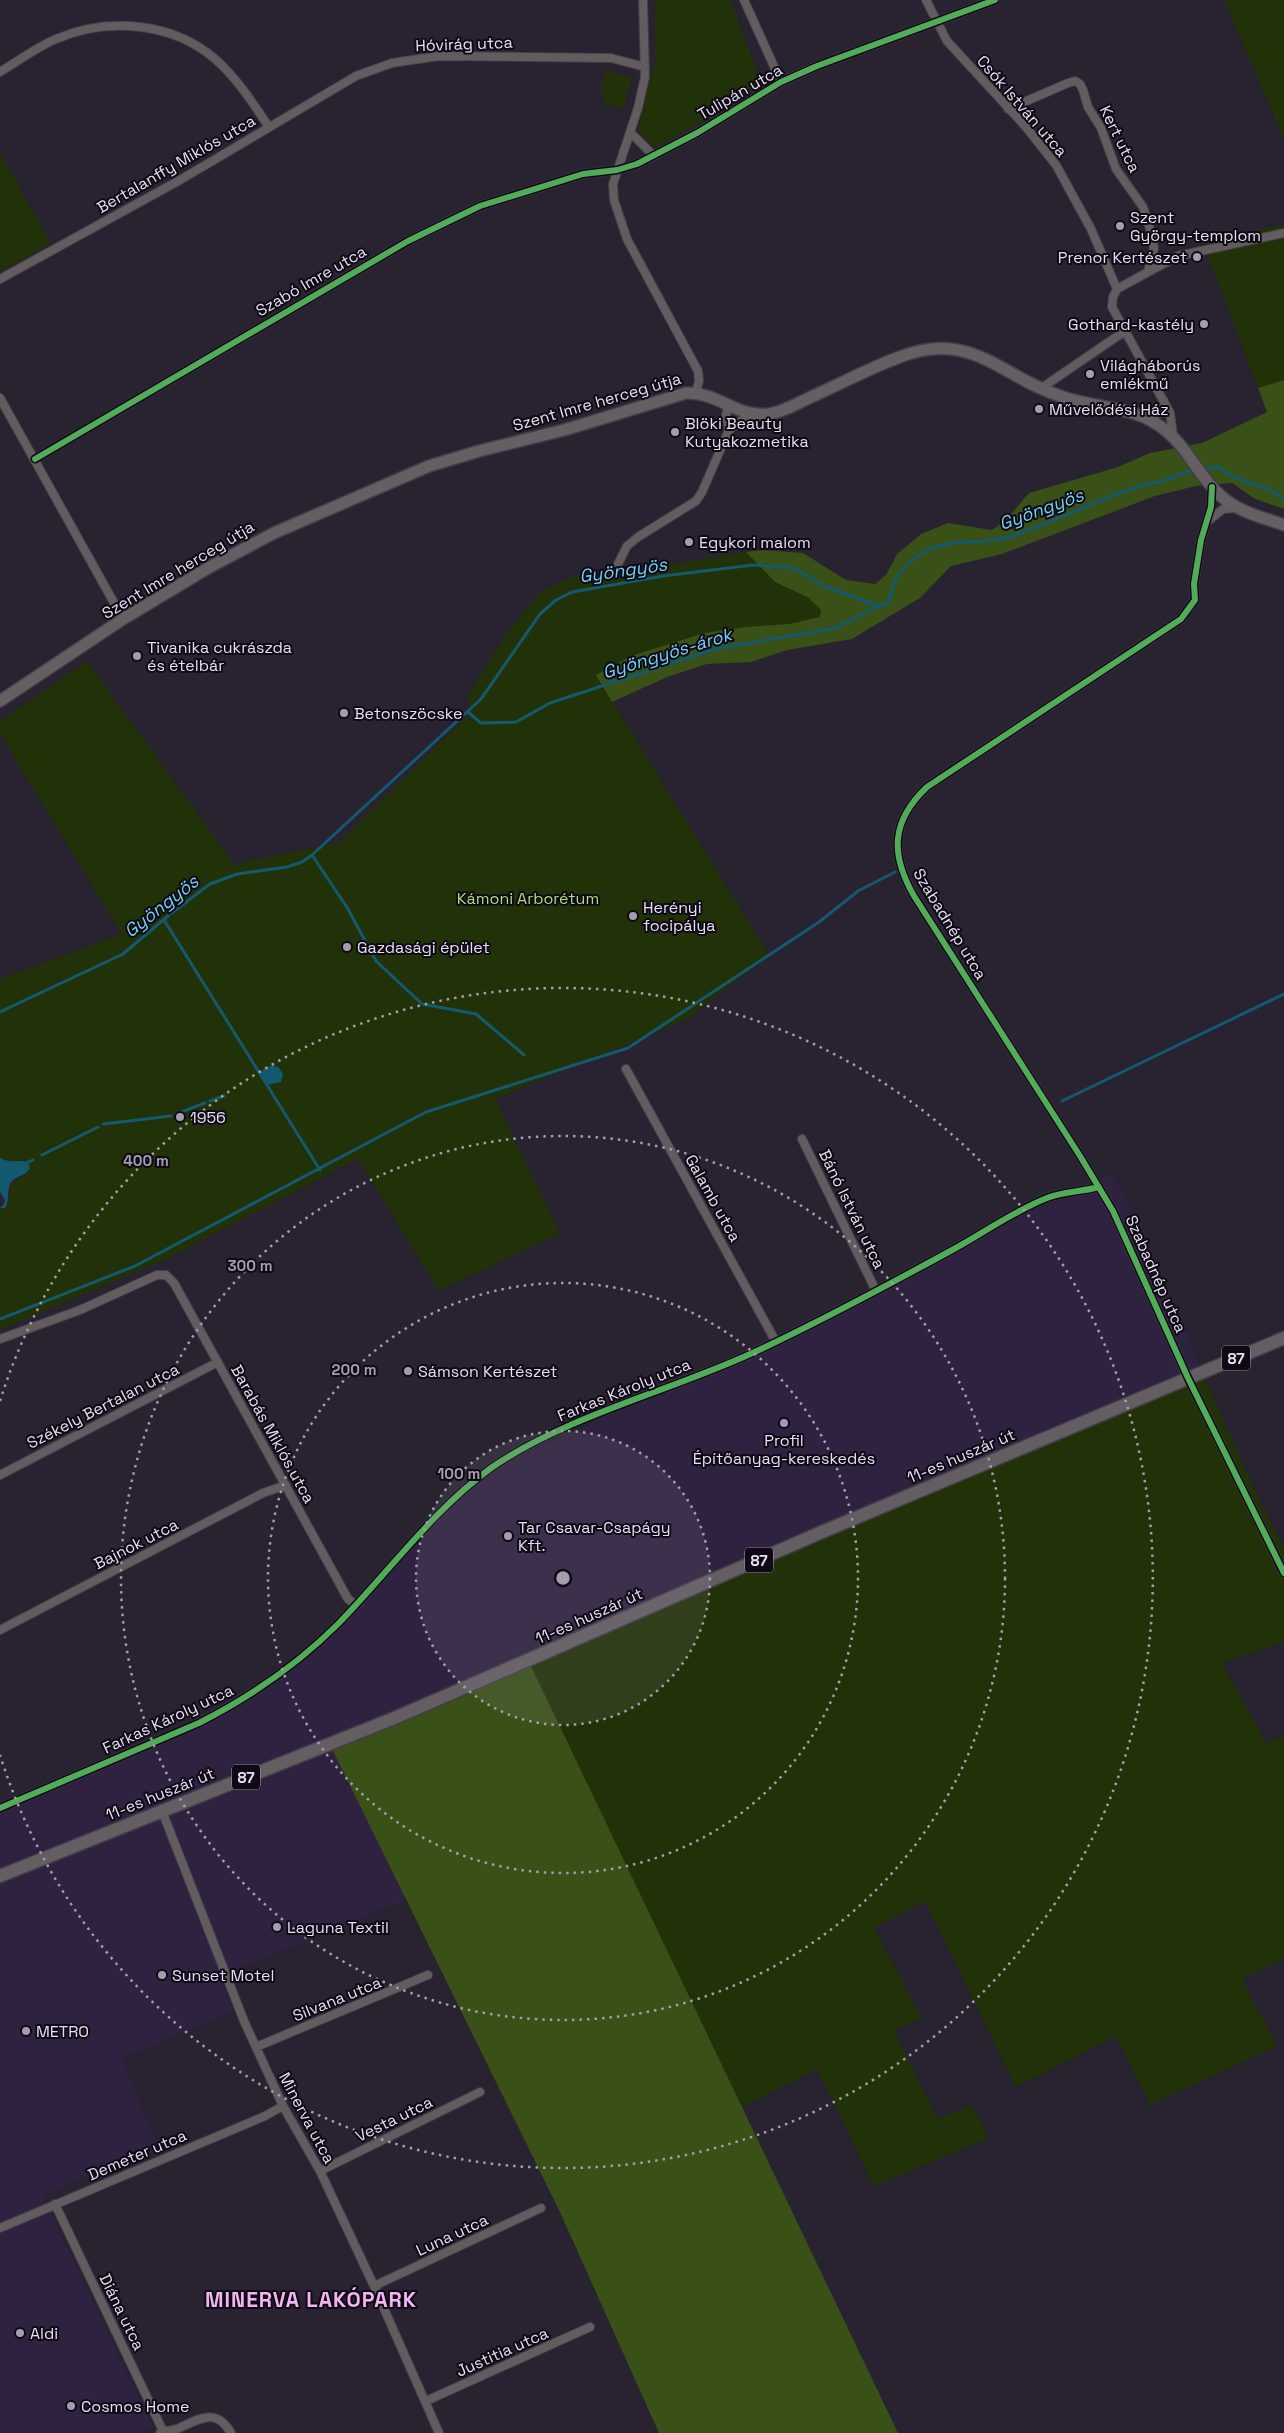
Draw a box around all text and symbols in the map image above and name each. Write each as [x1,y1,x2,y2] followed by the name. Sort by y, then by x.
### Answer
[415,32,513,56] street label: Hóvirág utca
[972,51,1072,161] street label: Csók István utca
[694,59,786,125] street label: Tulipán utca
[1095,102,1145,176] street label: Kert utca
[93,110,259,218] street label: Bertalanffy Miklós utca
[1130,207,1261,246] place label: Szent György-templom
[1114,220,1126,232] marker: Szent György-templom
[252,241,370,321] street label: Szabó Imre utca
[1058,247,1187,268] place label: Prenor Kertészet
[1191,251,1203,263] marker: Prenor Kertészet
[1068,314,1194,335] place label: Gothard-kastély
[1198,318,1210,330] marker: Gothard-kastély
[1100,355,1200,394] place label: Világháborús emlékmű
[510,368,684,436] street label: Szent Imre herceg útja
[1084,368,1096,380] marker: Világháborús emlékmű
[1049,399,1168,420] place label: Művelődési Ház
[1033,403,1045,415] marker: Művelődési Ház
[685,413,809,452] place label: Blöki Beauty Kutyakozmetika
[669,426,681,438] marker: Blöki Beauty Kutyakozmetika
[996,483,1087,535] water label: Gyöngyös
[98,516,258,624] street label: Szent Imre herceg útja
[699,532,811,553] place label: Egykori malom
[683,536,695,548] marker: Egykori malom
[578,552,669,588] water label: Gyöngyös
[600,622,737,684] water label: Gyöngyös-árok
[147,637,292,676] place label: Tivanika cukrászda és ételbár
[131,650,143,662] marker: Tivanika cukrászda és ételbár
[354,703,463,724] place label: Betonszöcske
[338,707,350,719] marker: Betonszöcske
[908,864,992,984] street label: Szabadnép utca
[119,869,203,942] water label: Gyöngyös
[457,888,599,909] park label: Kámoni Arborétum
[643,897,715,936] place label: Herényi focipálya
[627,910,639,922] marker: Herényi focipálya
[357,937,490,958] place label: Gazdasági épület
[341,941,353,953] marker: Gazdasági épület
[190,1107,226,1128] place label: 1956
[174,1111,186,1123] marker: 1956
[814,1146,890,1272] street label: Bánó István utca
[123,1151,169,1170] text: 400 m
[680,1151,746,1245] street label: Galamb utca
[1121,1212,1191,1336] street label: Szabadnép utca
[227,1256,273,1275] text: 300 m
[1222,1346,1250,1370] road number: 87
[554,1354,694,1426] street label: Farkas Károly utca
[23,1358,183,1454] street label: Székely Bertalan utca
[332,1360,376,1379] text: 200 m
[226,1361,320,1507] street label: Barabás Miklós utca
[418,1361,557,1382] place label: Sámson Kertészet
[402,1365,414,1377] marker: Sámson Kertészet
[778,1417,790,1429] marker: Profil Építőanyag-kereskedés
[904,1424,1018,1488] street label: 11-es huszár út
[693,1430,875,1469] place label: Profil Építőanyag-kereskedés
[438,1464,480,1483] text: 100 m
[90,1514,182,1574] street label: Bajnok utca
[518,1517,671,1556] place label: Tar Csavar-Csapágy Kft.
[502,1530,514,1542] marker: Tar Csavar-Csapágy Kft.
[745,1548,773,1572] road number: 87
[554,1569,572,1587] centre of rings
[532,1583,646,1649] street label: 11-es huszár út
[99,1679,237,1759] street label: Farkas Károly utca
[103,1763,217,1825] street label: 11-es huszár út
[232,1764,260,1790] road number: 87
[287,1917,389,1938] place label: Laguna Textil
[271,1921,283,1933] marker: Laguna Textil
[172,1965,274,1986] place label: Sunset Motel
[156,1969,168,1981] marker: Sunset Motel
[289,1972,385,2026] street label: Silvana utca
[36,2021,89,2042] place label: METRO
[20,2025,32,2037] marker: METRO
[274,2069,340,2167] street label: Minerva utca
[352,2091,436,2147] street label: Vesta utca
[84,2125,190,2185] street label: Demeter utca
[413,2209,491,2261] street label: Luna utca
[94,2270,150,2354] street label: Diána utca
[205,2286,417,2313] district label: MINERVA LAKÓPARK
[453,2322,551,2382] street label: Justitia utca
[30,2323,58,2344] place label: Aldi
[14,2327,26,2339] marker: Aldi
[81,2396,189,2417] place label: Cosmos Home
[65,2400,77,2412] marker: Cosmos Home

